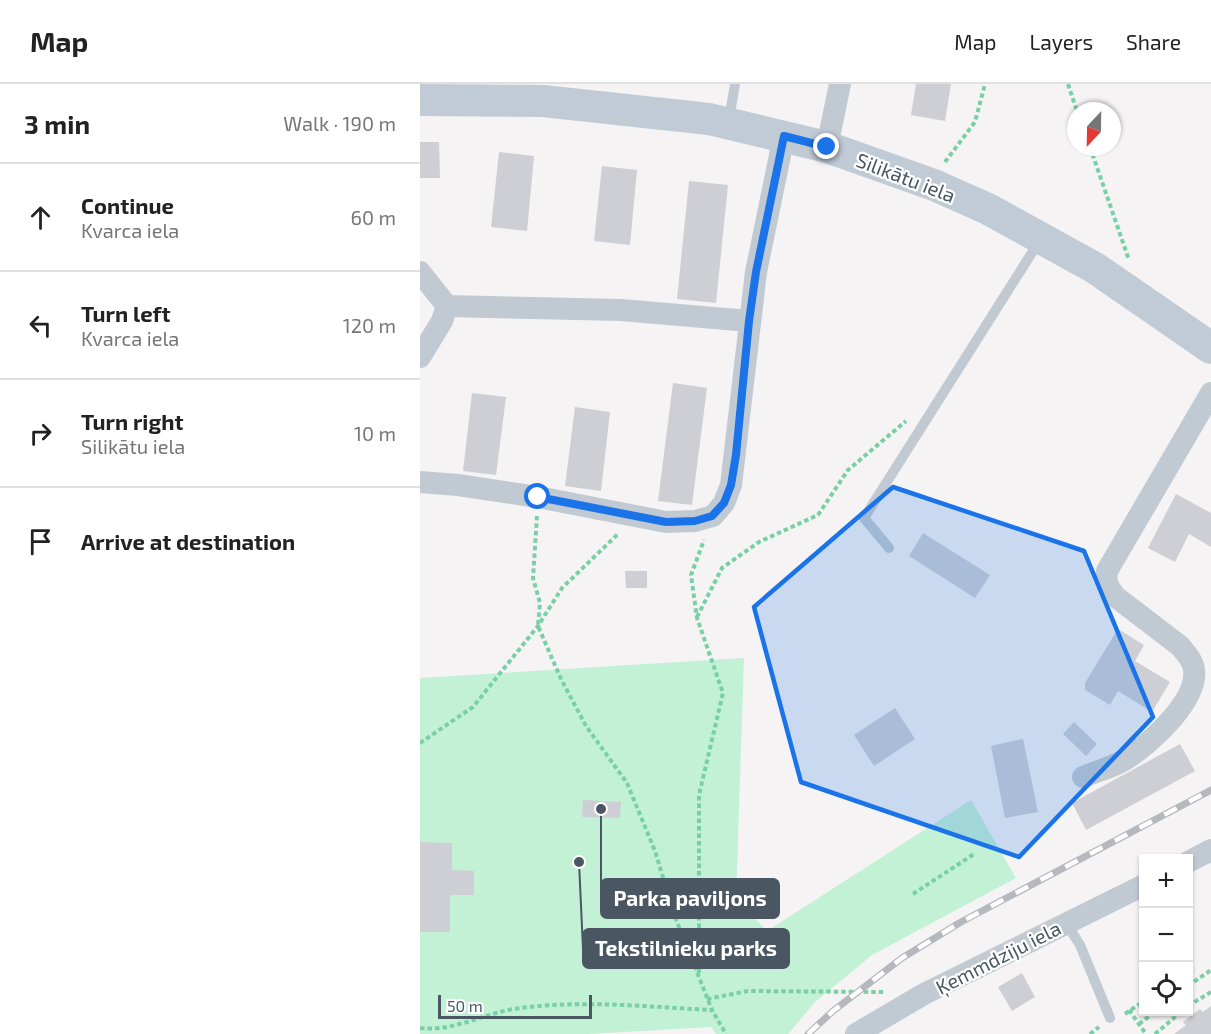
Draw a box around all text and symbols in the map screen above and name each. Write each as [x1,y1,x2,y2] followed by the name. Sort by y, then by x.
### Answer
[30,24,88,58] text: Map
[954,29,996,54] text: Map
[1029,29,1093,54] text: Layers
[1126,29,1181,54] text: Share
[1067,102,1121,156] north arrow
[24,108,90,139] text: 3 min
[283,111,396,135] text: Walk · 190 m
[813,133,839,159] route end
[853,147,959,207] street label: Silikātu iela
[81,192,174,218] text: Continue
[24,201,57,234] icon: ahead
[351,205,396,229] text: 60 m
[81,218,179,242] text: Kvarca iela
[81,300,170,326] text: Turn left
[24,309,57,342] icon: left
[343,313,396,337] text: 120 m
[81,326,179,350] text: Kvarca iela
[81,408,183,434] text: Turn right
[24,417,57,450] icon: right
[354,421,396,445] text: 10 m
[81,434,185,458] text: Silikātu iela
[524,483,550,509] route start
[24,525,57,558] icon: arrive
[81,528,295,554] text: Arrive at destination
[1139,854,1193,1016] map controls
[1139,854,1193,908] button: +
[601,879,779,918] callout: Parka paviljons
[613,885,767,910] text: Parka paviljons
[1139,908,1193,962] button: −
[931,915,1066,1001] street label: Ķemmdziju iela
[583,929,789,968] callout: Tekstilnieku parks
[595,935,777,960] text: Tekstilnieku parks
[1139,962,1193,1016] button: locate
[438,992,592,1020] scale bar
[447,996,483,1015] text: 50 m

